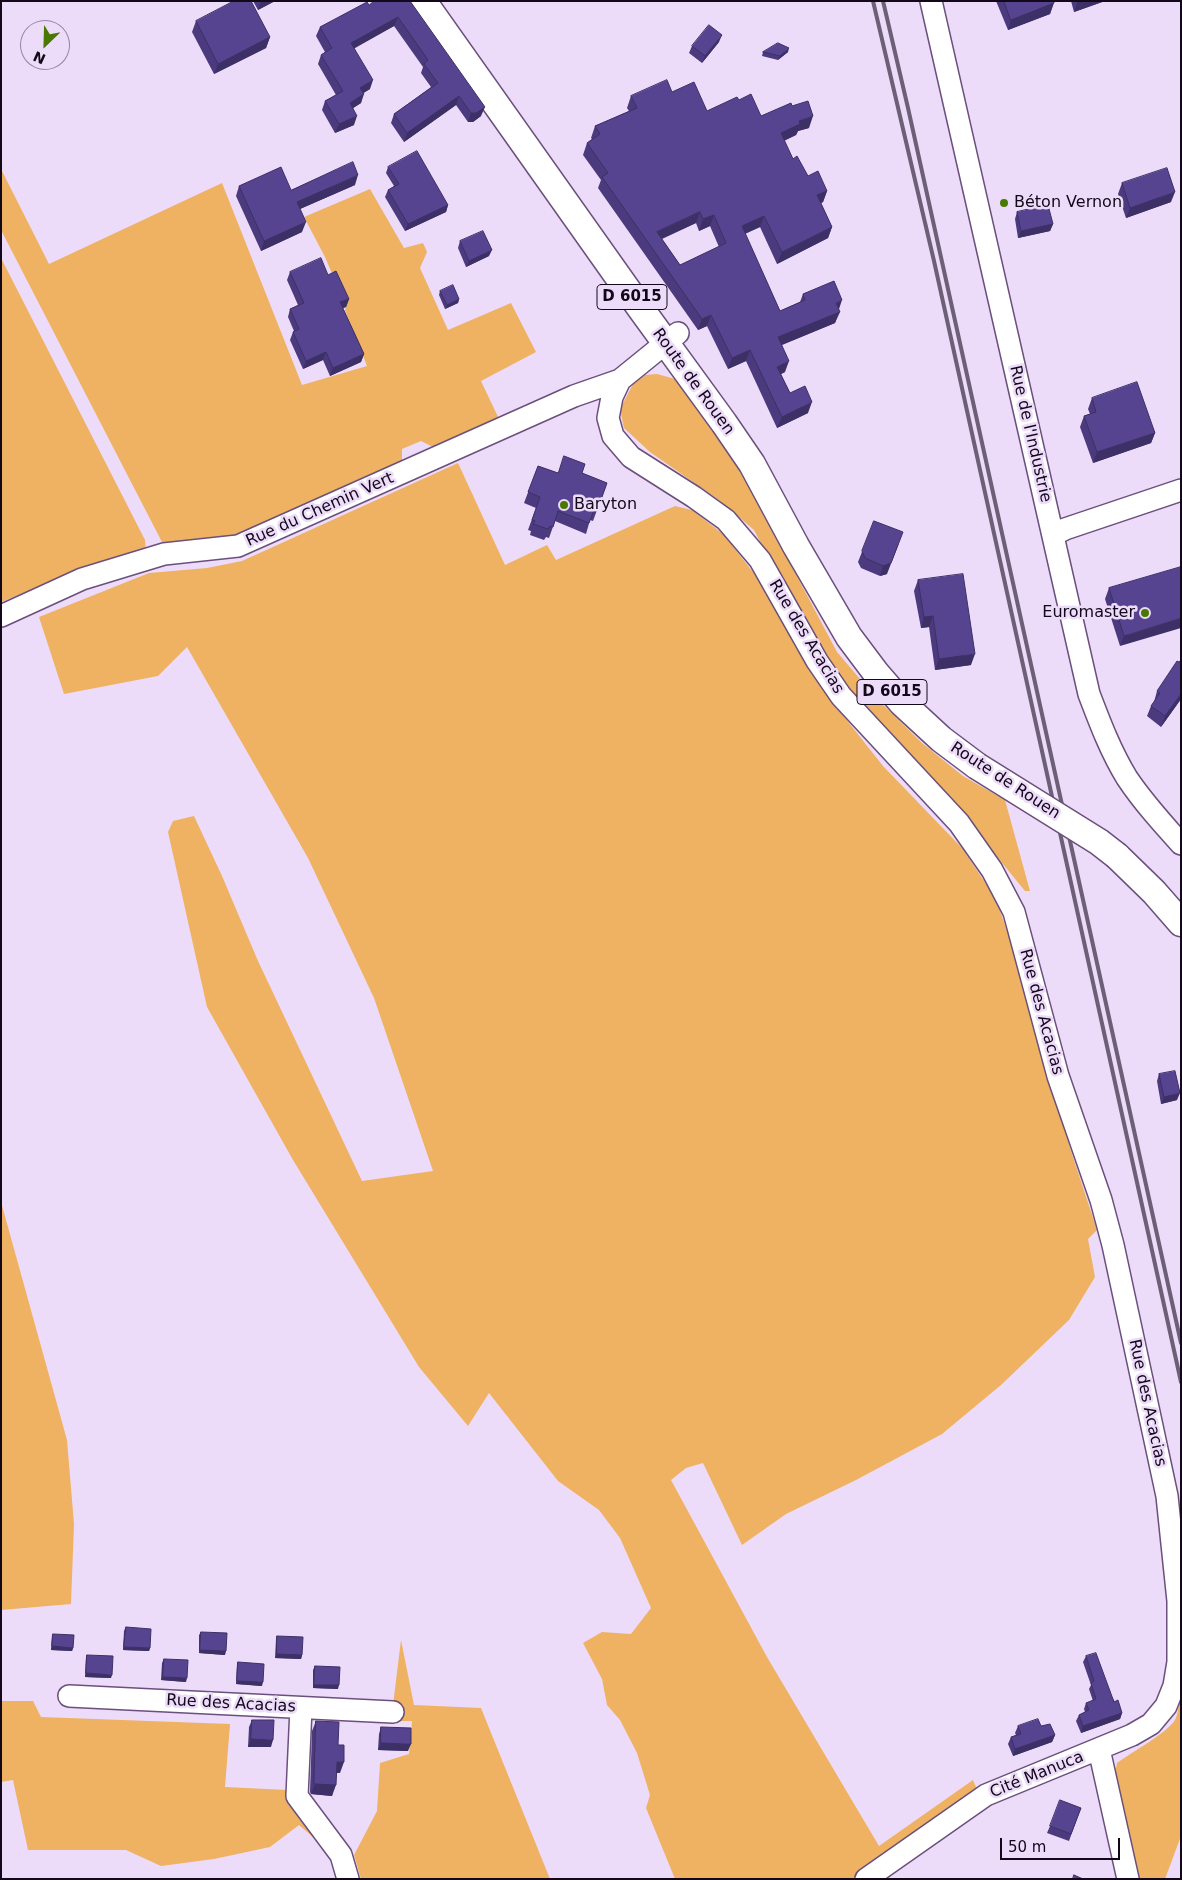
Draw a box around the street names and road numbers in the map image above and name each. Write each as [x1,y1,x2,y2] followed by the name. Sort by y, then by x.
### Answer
[597,284,667,310] road number: D 6015
[648,325,738,439] street label: Route de Rouen
[1005,364,1055,504] street label: Rue de l'Industrie
[243,469,397,551] street label: Rue du Chemin Vert
[764,577,848,697] street label: Rue des Acacias
[857,680,927,704] road number: D 6015
[947,738,1063,824] street label: Route de Rouen
[1015,947,1067,1077] street label: Rue des Acacias
[1124,1338,1170,1468] street label: Rue des Acacias
[166,1691,296,1717] street label: Rue des Acacias
[987,1747,1087,1803] street label: Cité Manuca

